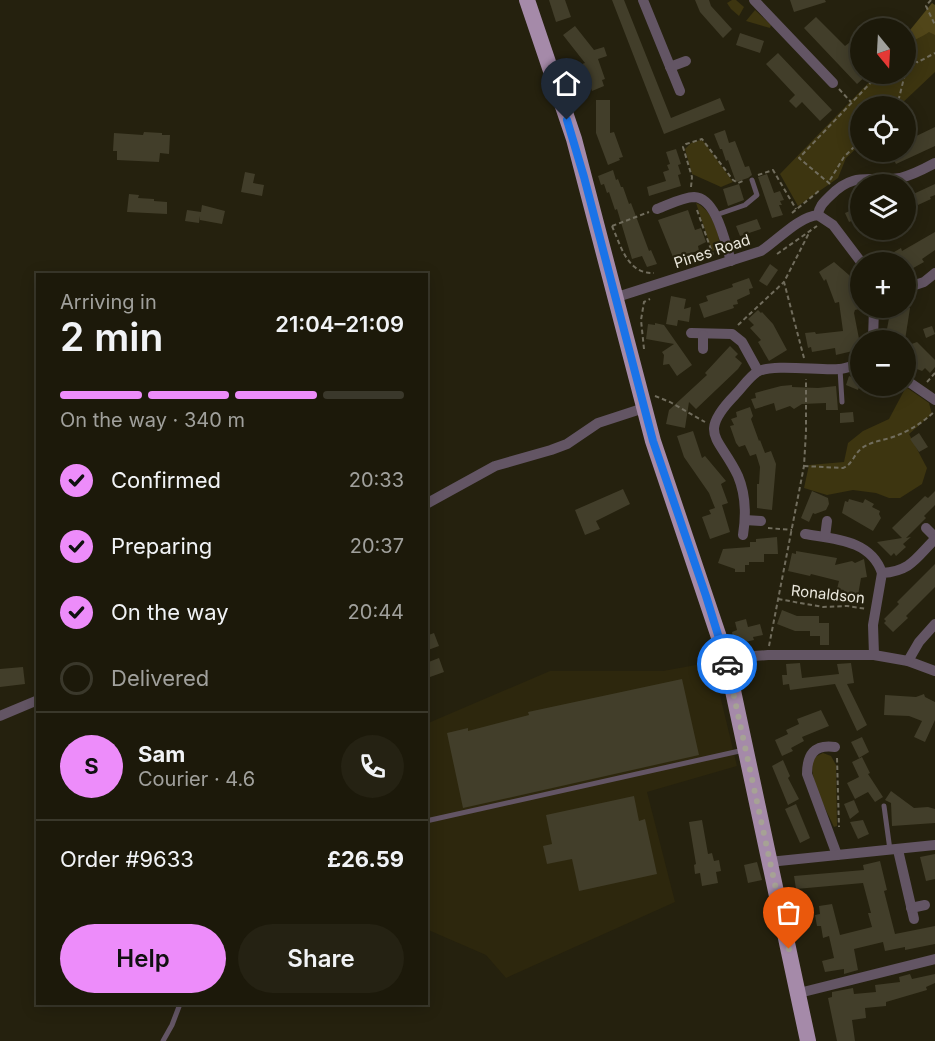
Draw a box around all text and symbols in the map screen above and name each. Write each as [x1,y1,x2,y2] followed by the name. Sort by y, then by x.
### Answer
[850,18,916,84] north arrow
[850,18,916,396] map controls
[541,58,592,120] pin
[550,67,583,100] icon: home
[850,96,916,162] button: locate
[850,174,916,240] button: layers
[671,230,753,272] street label: Pines Road
[850,252,916,318] button: +
[60,290,157,314] text: Arriving in
[275,311,404,337] text: 21:04–21:09
[60,313,163,360] text: 2 min
[850,330,916,396] button: −
[60,408,245,432] text: On the way · 340 m
[60,464,93,497] icon: check
[111,467,221,493] text: Confirmed
[349,468,404,492] text: 20:33
[60,530,93,563] icon: check
[111,533,212,559] text: Preparing
[350,534,404,558] text: 20:37
[790,581,866,607] street label: Ronaldson
[60,596,93,629] icon: check
[111,599,229,625] text: On the way
[348,600,404,624] text: 20:44
[697,634,757,694] courier
[711,648,744,681] icon: car
[111,665,209,691] text: Delivered
[341,735,404,798] button: phone
[138,741,185,767] text: Sam
[84,753,99,779] text: S
[138,767,255,791] text: Courier · 4.6
[60,846,194,872] text: Order #9633
[327,846,404,872] text: £26.59
[763,887,814,949] pin
[772,896,805,929] icon: bag
[60,924,226,993] button: Help
[238,924,404,993] button: Share

